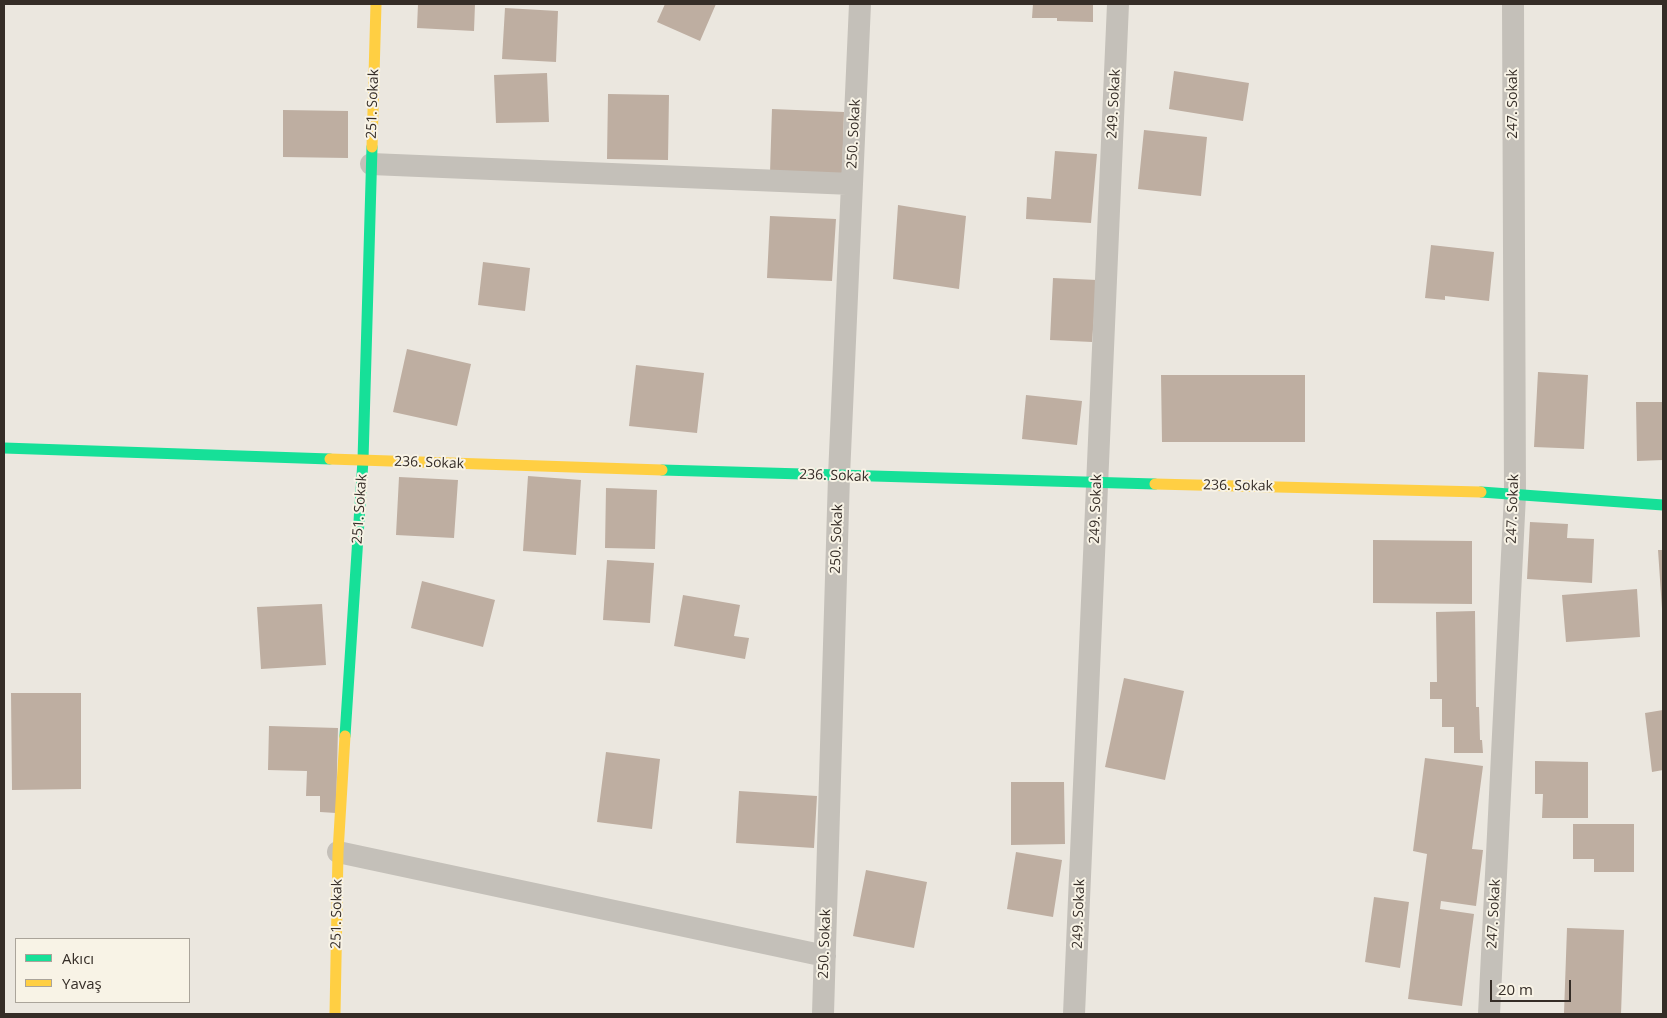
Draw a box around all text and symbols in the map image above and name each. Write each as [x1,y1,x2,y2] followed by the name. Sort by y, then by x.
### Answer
[363,69,383,139] street label: 251. Sokak
[1104,69,1124,139] street label: 249. Sokak
[1505,69,1521,139] street label: 247. Sokak
[844,99,864,169] street label: 250. Sokak
[394,453,464,473] street label: 236. Sokak
[799,466,869,486] street label: 236. Sokak
[349,474,371,544] street label: 251. Sokak
[1086,474,1106,544] street label: 249. Sokak
[1503,474,1523,544] street label: 247. Sokak
[1203,477,1273,495] street label: 236. Sokak
[827,504,847,574] street label: 250. Sokak
[328,879,346,949] street label: 251. Sokak
[1069,879,1089,949] street label: 249. Sokak
[1484,879,1504,949] street label: 247. Sokak
[815,909,835,979] street label: 250. Sokak
[15,938,190,1003] legend
[62,948,94,968] text: Akıcı
[1492,970,1573,1002] scale bar
[62,973,102,993] text: Yavaş
[1498,979,1533,999] text: 20 m

